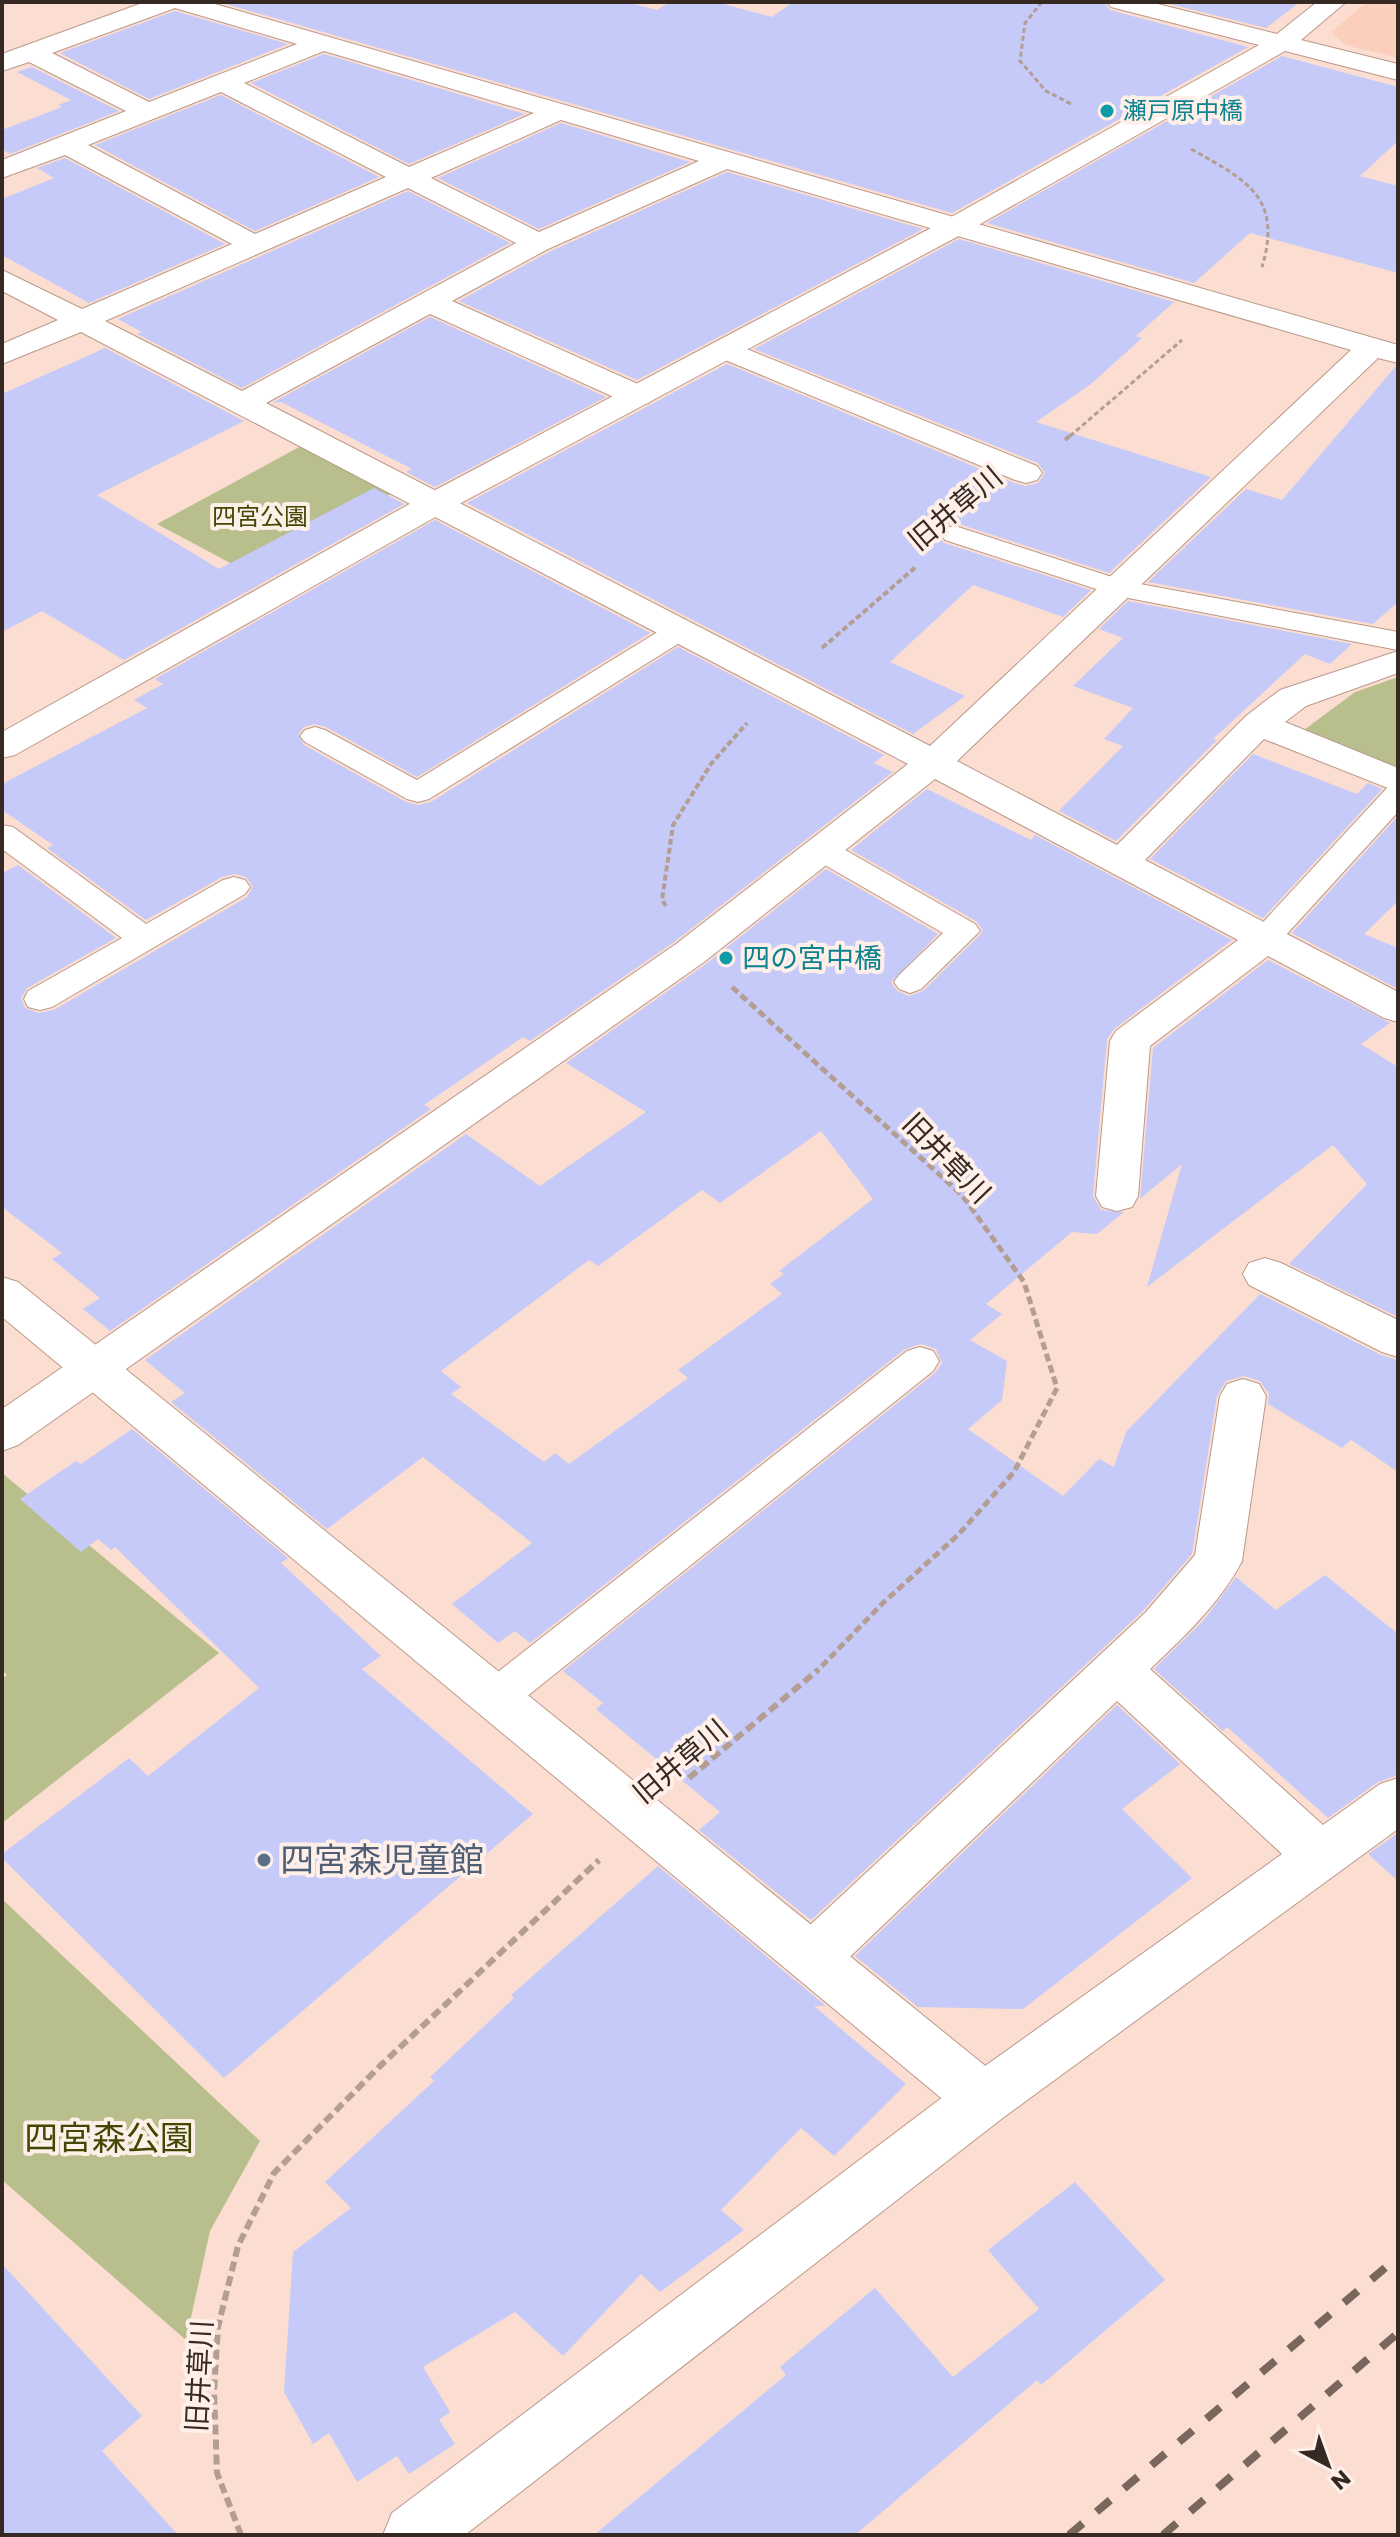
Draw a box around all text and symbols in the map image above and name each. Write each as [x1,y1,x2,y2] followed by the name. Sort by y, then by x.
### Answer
[1123,94,1243,127] place label: 瀬戸原中橋
[1098,102,1116,120] marker: 瀬戸原中橋
[900,457,1011,559] street label: 旧井草川
[212,500,308,533] park label: 四宮公園
[742,939,882,978] place label: 四の宮中橋
[717,949,735,967] marker: 四の宮中橋
[894,1105,1000,1212] street label: 旧井草川
[625,1710,736,1812] street label: 旧井草川
[280,1836,484,1884] place label: 四宮森児童館
[255,1851,273,1869] marker: 四宮森児童館
[24,2114,194,2162] park label: 四宮森公園
[177,2319,222,2433] street label: 旧井草川
[1288,2425,1368,2505] north arrow
[1324,2463,1357,2497] text: N

